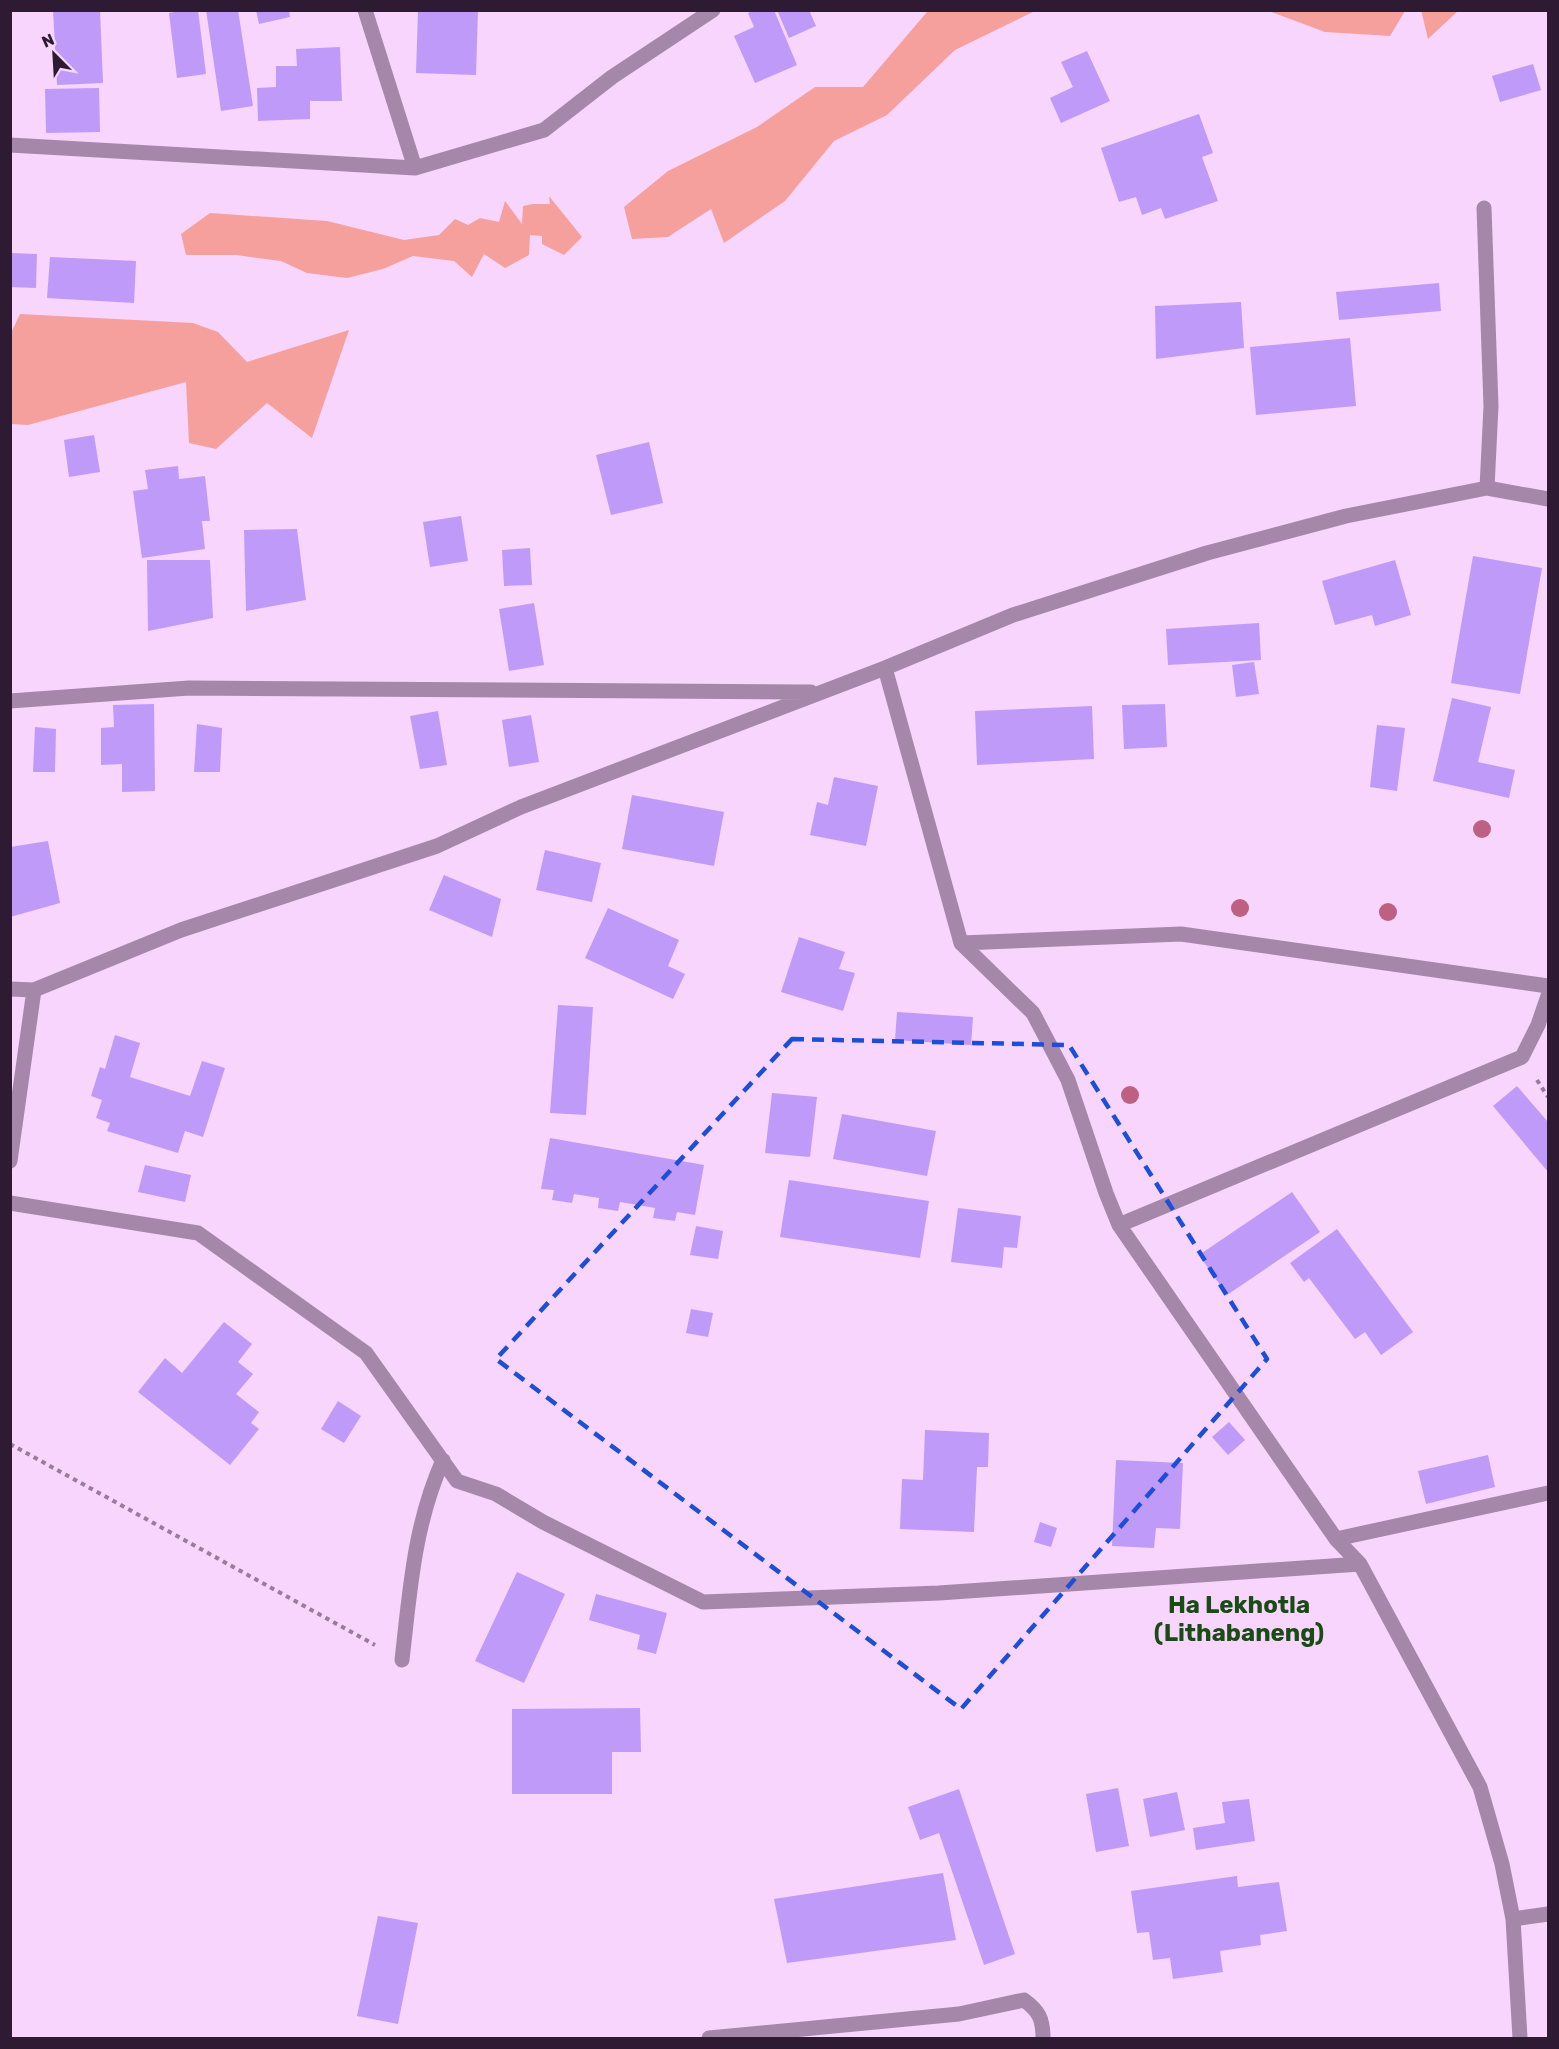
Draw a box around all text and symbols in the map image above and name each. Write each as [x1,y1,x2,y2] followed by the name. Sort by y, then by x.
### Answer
[24,24,84,84] north arrow
[39,30,57,52] text: N
[1154,1591,1324,1647] district label: Ha Lekhotla (Lithabaneng)

